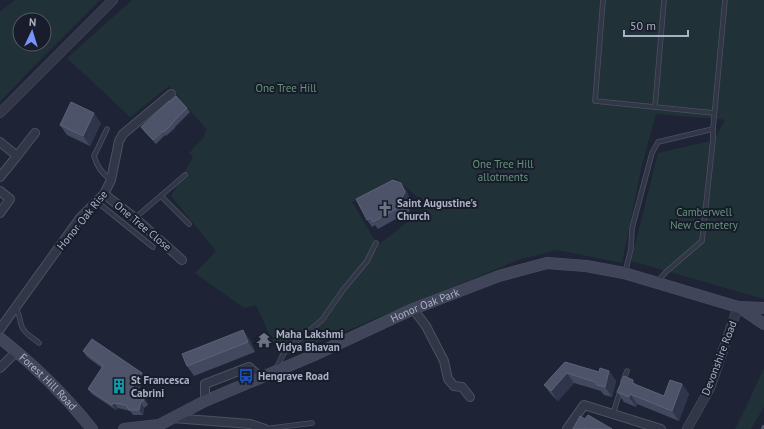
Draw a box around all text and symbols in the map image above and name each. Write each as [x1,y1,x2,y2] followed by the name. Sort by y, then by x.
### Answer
[12,12,52,52] north arrow
[624,12,688,38] scale bar
[29,15,37,29] text: N
[630,18,656,33] text: 50 m
[255,81,317,95] park label: One Tree Hill
[472,157,534,184] park label: One Tree Hill allotments
[54,187,110,253] street label: Honor Oak Rise
[397,196,477,223] place label: Saint Augustine's Church
[112,198,175,254] street label: One Tree Close
[376,200,394,218] church icon: Saint Augustine's Church
[670,205,739,232] park label: Camberwell New Cemetery
[388,285,462,326] street label: Honor Oak Park
[698,319,740,397] street label: Devonshire Road
[275,327,343,354] place label: Maha Lakshmi Vidya Bhavan
[255,331,273,349] temple icon: Maha Lakshmi Vidya Bhavan
[16,350,80,413] street label: Forest Hill Road
[237,367,255,385] bus stop icon: Hengrave Road
[258,369,329,383] place label: Hengrave Road
[131,373,189,400] place label: St Francesca Cabrini
[110,377,128,395] building icon: St Francesca Cabrini

